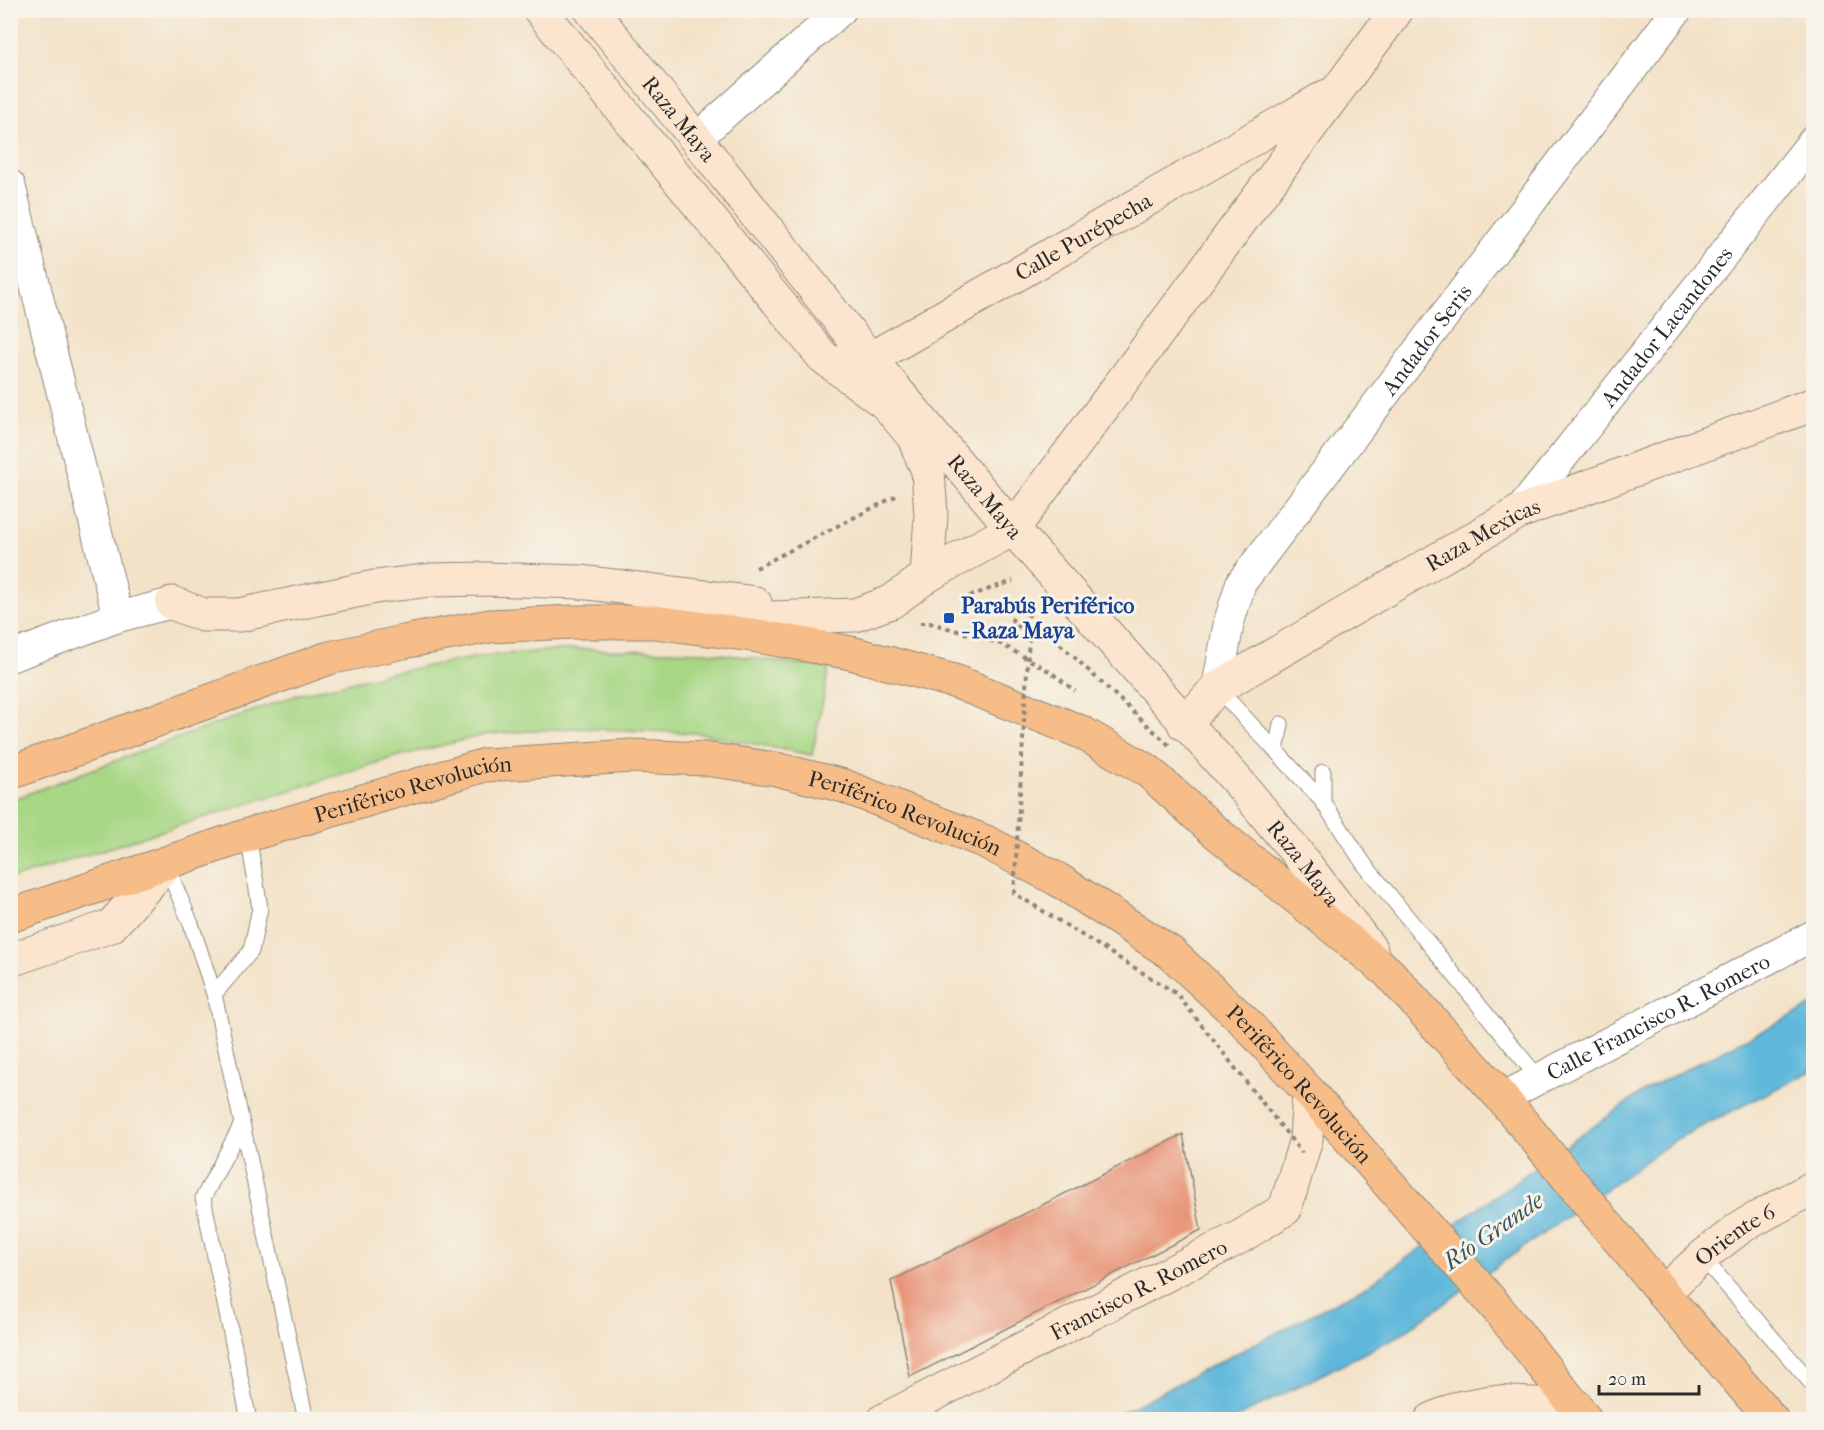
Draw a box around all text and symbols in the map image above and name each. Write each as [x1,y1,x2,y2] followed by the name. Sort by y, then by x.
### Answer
[636,71,721,168] street label: Raza Maya
[1011,187,1157,287] street label: Calle Purépecha
[1595,242,1738,413] street label: Andador Lacandones
[1376,279,1478,401] street label: Andador Seris
[942,449,1028,545] street label: Raza Maya
[1421,493,1544,578] street label: Raza Mexicas
[961,593,1134,644] place label: Parabús Periférico - Raza Maya
[942,611,956,625] marker: Parabús Periférico - Raza Maya
[311,751,513,829] street label: Periférico Revolución
[806,766,1006,862] street label: Periférico Revolución
[1261,815,1345,913] street label: Raza Maya
[1542,948,1775,1086] street label: Calle Francisco R. Romero
[1221,1000,1377,1169] street label: Periférico Revolución
[1436,1186,1549,1277] water label: Río Grande
[1690,1199,1780,1272] street label: Oriente 6
[1046,1234,1232,1346] street label: Francisco R. Romero
[1599,1358,1700,1396] scale bar
[1608,1369,1646,1390] text: 20 m

